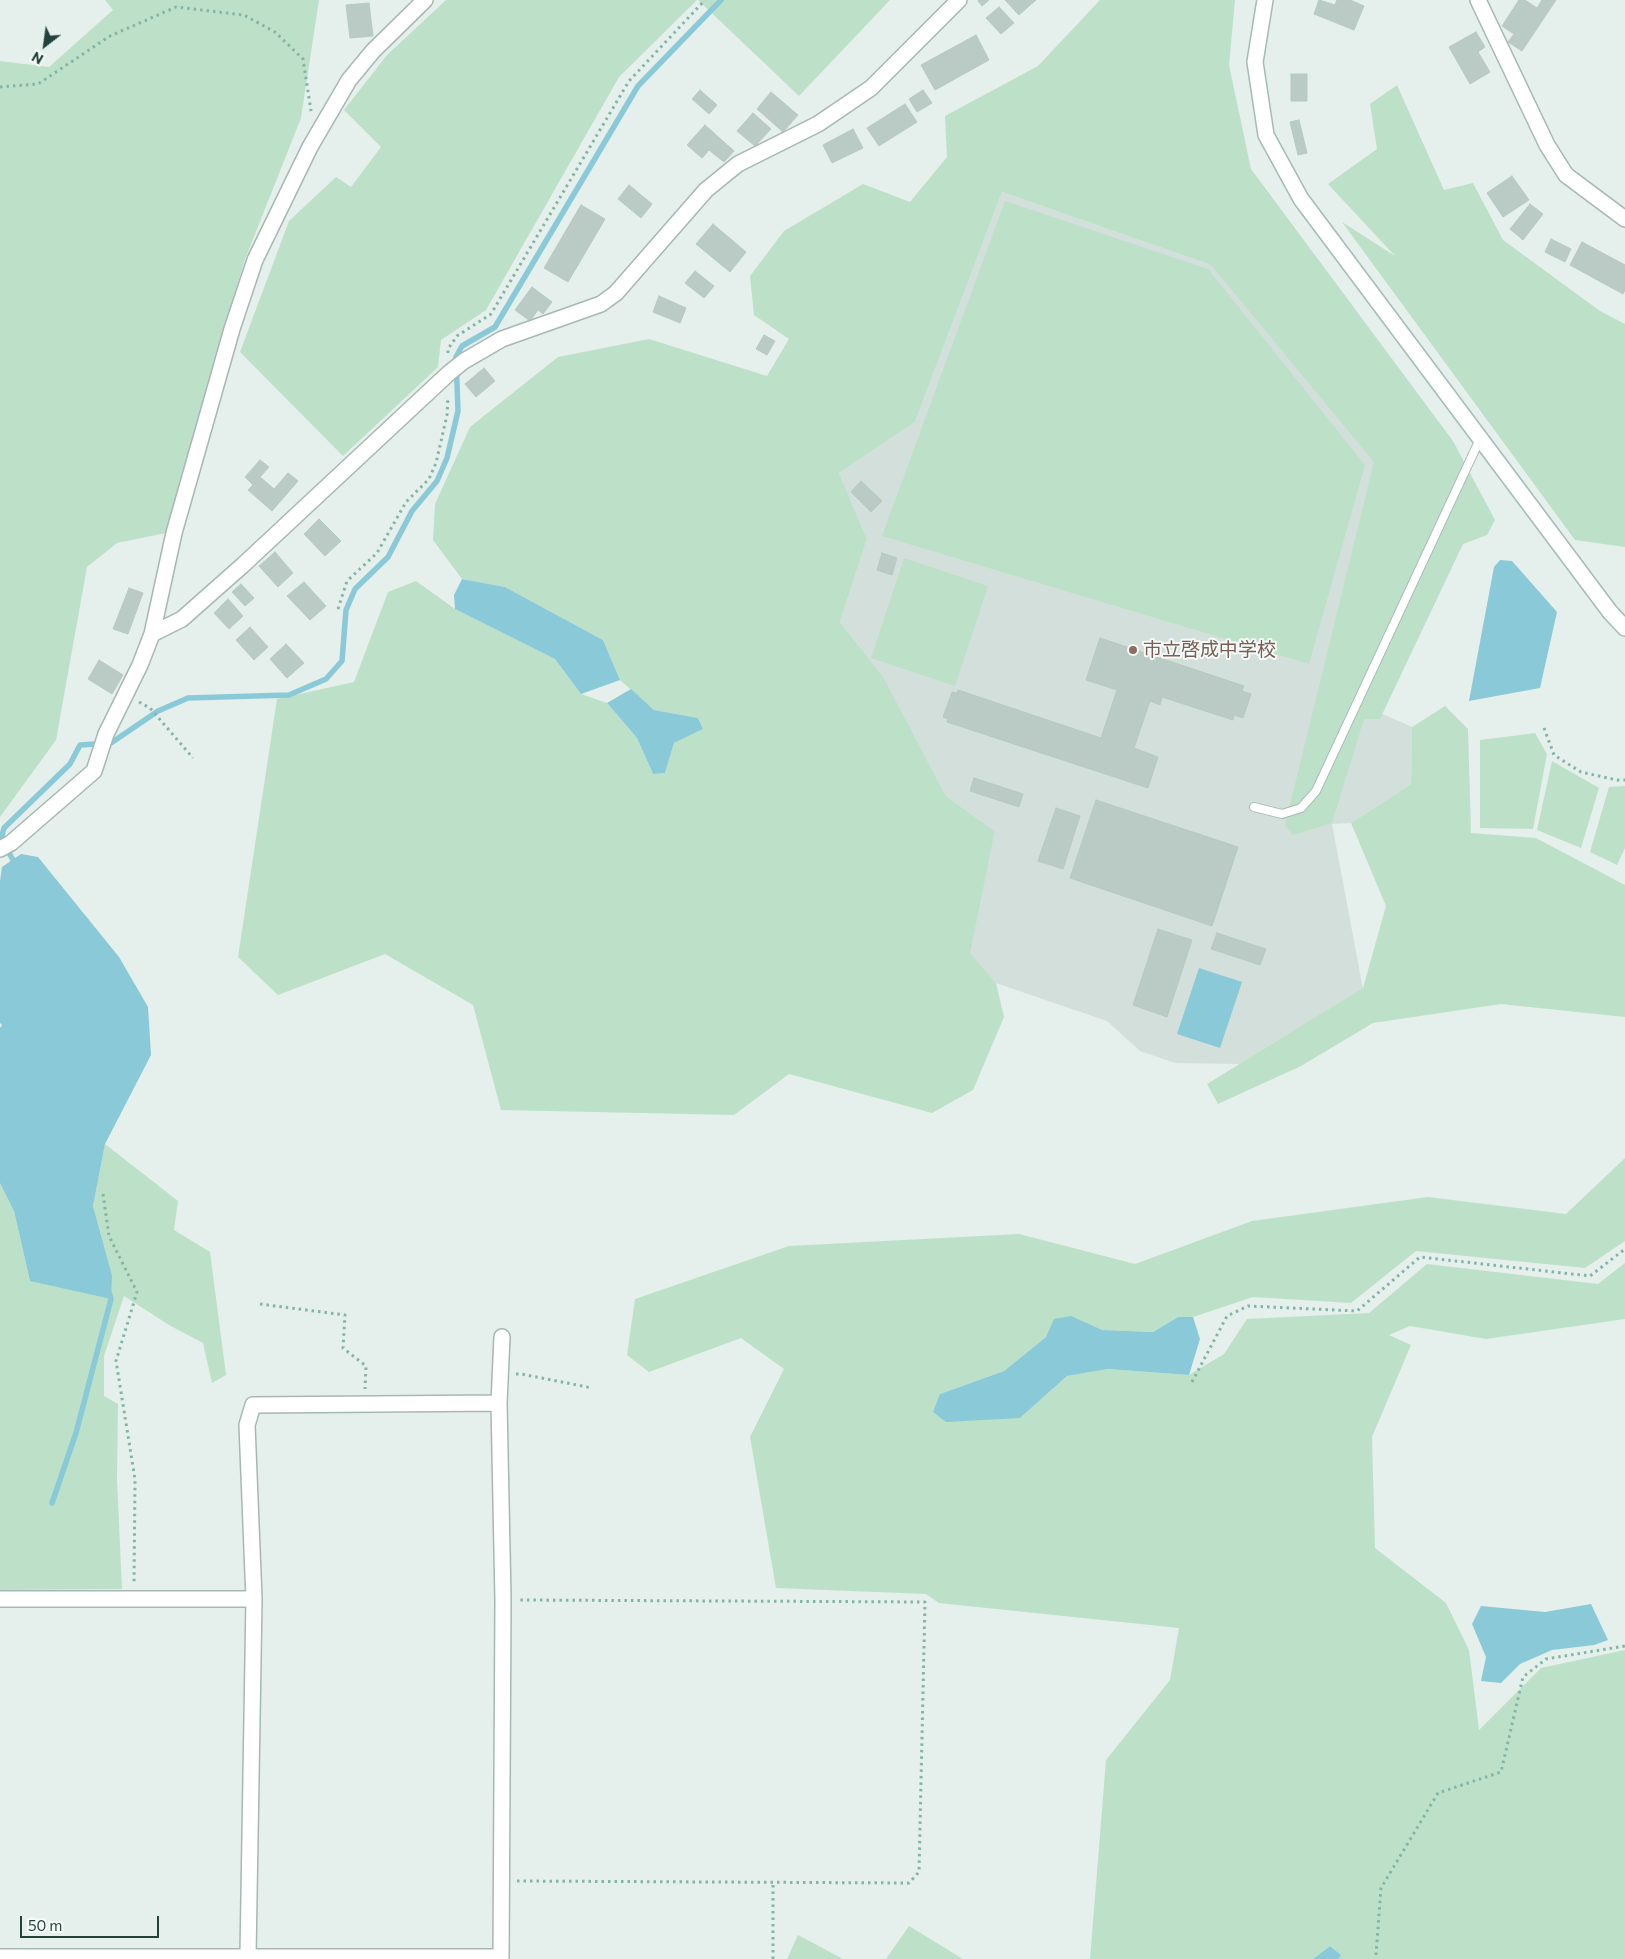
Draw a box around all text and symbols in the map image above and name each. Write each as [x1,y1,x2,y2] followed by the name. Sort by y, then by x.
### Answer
[20,20,70,70] north arrow
[28,48,46,68] text: N
[1143,639,1276,661] place label: 市立啓成中学校
[1127,644,1139,656] marker: 市立啓成中学校
[22,1906,161,1938] scale bar
[28,1916,62,1934] text: 50 m

